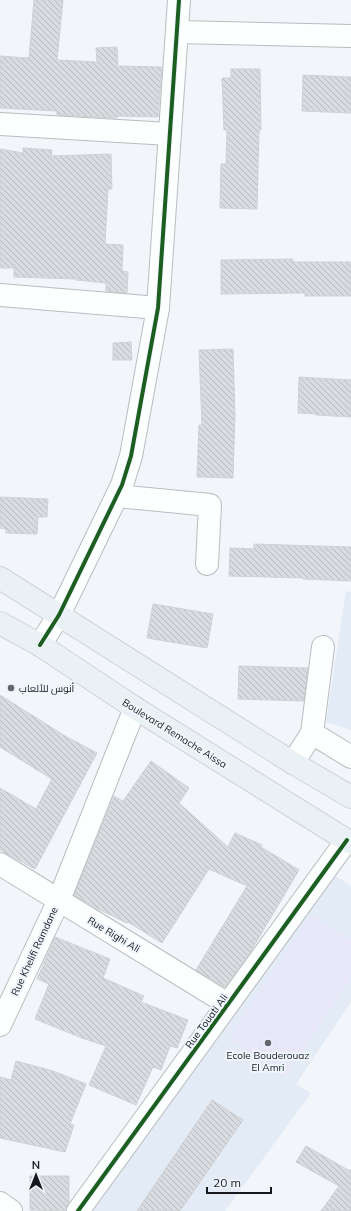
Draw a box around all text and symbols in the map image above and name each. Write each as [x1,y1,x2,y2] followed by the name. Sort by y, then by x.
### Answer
[19,682,75,695] place label: أنوس للألعاب
[6,683,16,693] marker: أنوس للألعاب
[120,696,229,771] street label: Boulevard Remache Aissa
[8,905,61,998] street label: Rue Khelifi Ramdane
[85,914,142,955] street label: Rue Righi Ali
[182,992,231,1051] street label: Rue Touati Ali
[263,1038,273,1048] marker: Ecole Bouderouaz El Amri
[227,1049,309,1074] place label: Ecole Bouderouaz El Amri
[16,1155,56,1195] north arrow
[32,1158,40,1172] text: N
[207,1169,271,1195] scale bar
[213,1175,241,1190] text: 20 m

